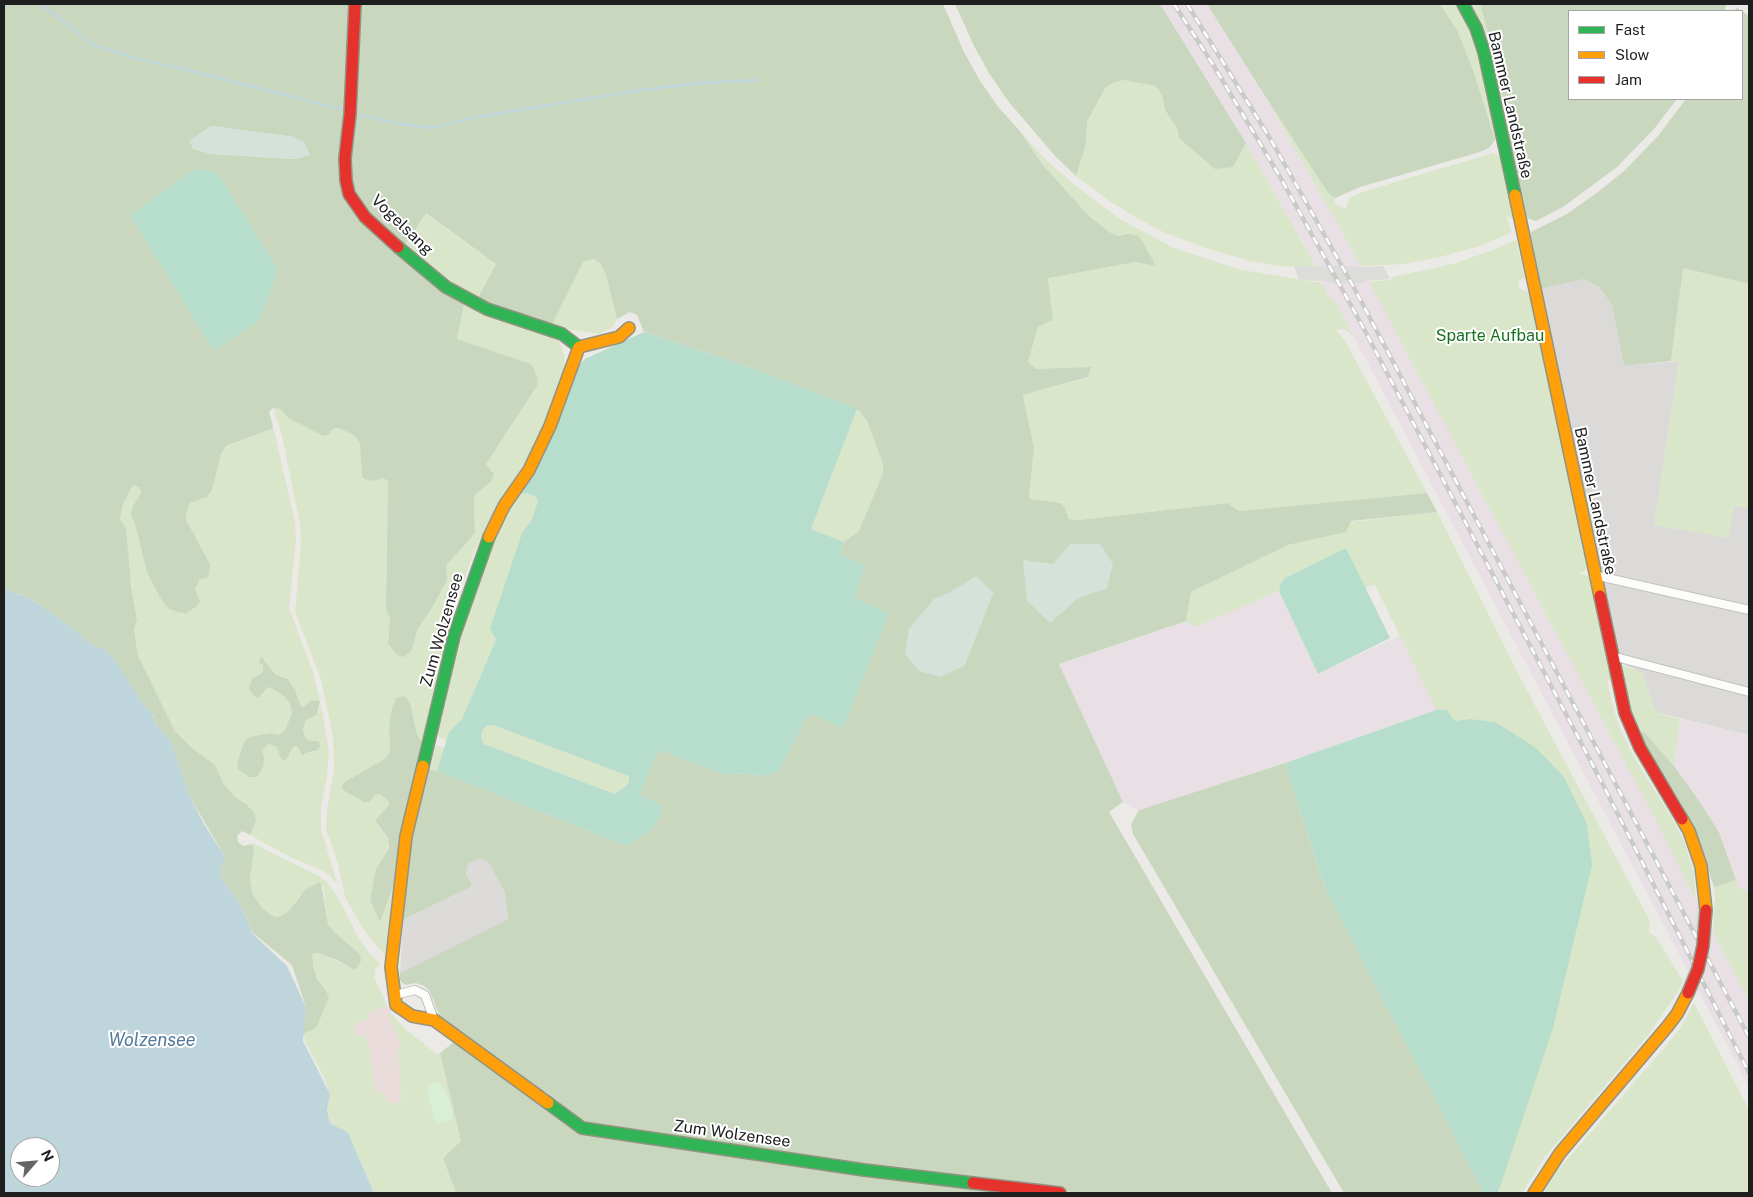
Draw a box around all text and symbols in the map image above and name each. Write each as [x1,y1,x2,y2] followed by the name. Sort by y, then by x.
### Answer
[1568,10,1743,100] legend
[1615,21,1645,38] text: Fast
[1484,30,1536,180] street label: Bammer Landstraße
[1615,46,1649,63] text: Slow
[1615,71,1642,88] text: Jam
[367,191,437,259] street label: Vogelsang
[1436,326,1544,346] park label: Sparte Aufbau
[1570,425,1620,577] street label: Bammer Landstraße
[417,571,467,689] street label: Zum Wolzensee
[108,1029,196,1051] water label: Wolzensee
[672,1116,792,1152] street label: Zum Wolzensee
[10,1137,60,1187] north arrow
[38,1147,57,1164] text: N

